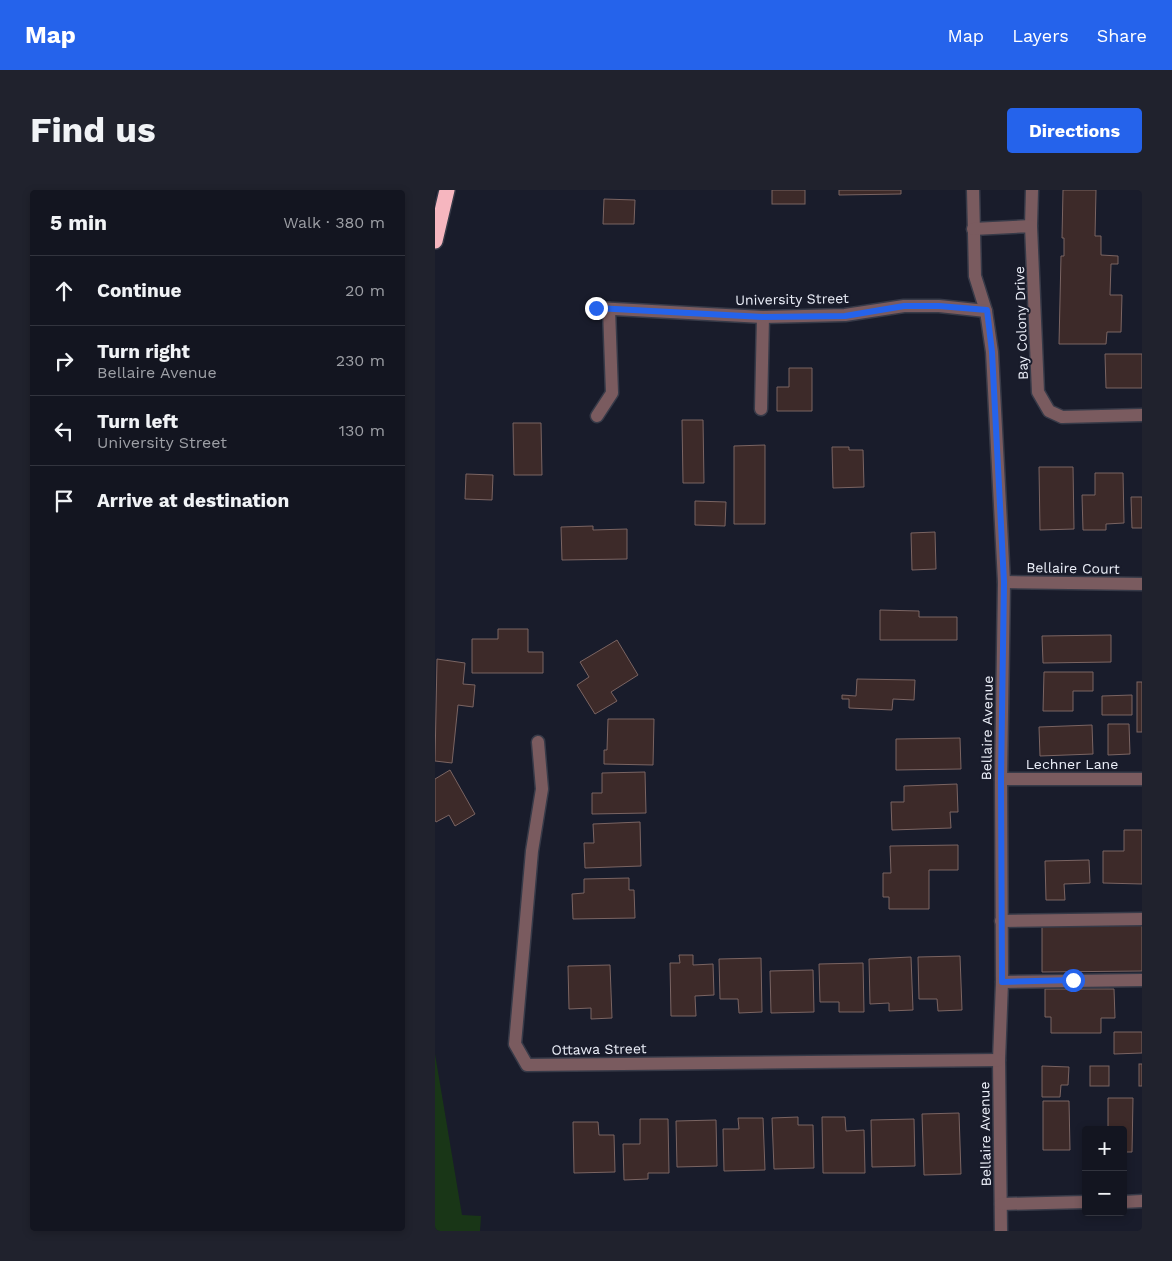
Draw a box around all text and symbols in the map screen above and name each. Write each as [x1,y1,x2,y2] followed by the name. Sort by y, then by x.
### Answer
[25,21,76,49] text: Map
[947,25,984,46] text: Map
[1012,25,1069,46] text: Layers
[1097,25,1147,46] text: Share
[1007,108,1142,153] button: Directions
[30,109,156,151] text: Find us
[50,210,107,235] text: 5 min
[283,213,385,232] text: Walk · 380 m
[1011,266,1031,380] street label: Bay Colony Drive
[50,277,78,305] icon: ahead
[97,279,181,302] text: Continue
[345,281,385,300] text: 20 m
[735,290,849,308] street label: University Street
[585,297,608,320] route end
[97,340,190,363] text: Turn right
[50,347,78,375] icon: right
[336,351,385,370] text: 230 m
[97,363,217,382] text: Bellaire Avenue
[97,410,178,433] text: Turn left
[50,417,78,445] icon: left
[339,421,385,440] text: 130 m
[97,433,227,452] text: University Street
[50,487,78,515] icon: arrive
[97,489,289,512] text: Arrive at destination
[1026,559,1120,577] street label: Bellaire Court
[978,676,996,780] street label: Bellaire Avenue
[1026,756,1118,772] street label: Lechner Lane
[1062,969,1085,992] route start
[551,1040,647,1058] street label: Ottawa Street
[976,1082,994,1186] street label: Bellaire Avenue
[1082,1126,1127,1216] map controls
[1082,1126,1127,1171] button: +
[1082,1171,1127,1216] button: −

